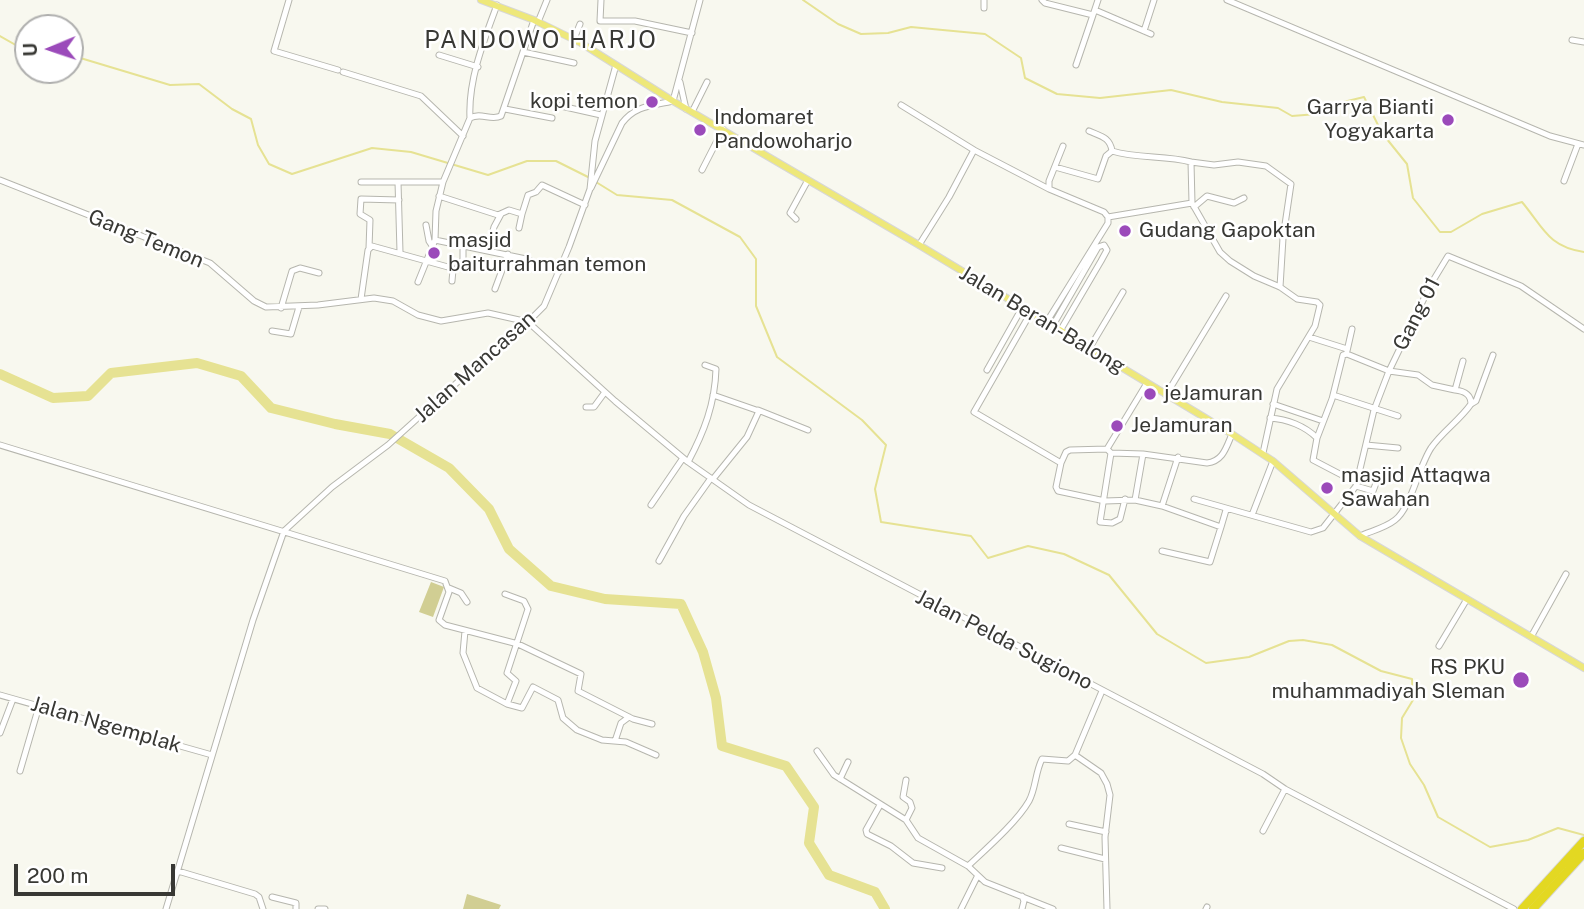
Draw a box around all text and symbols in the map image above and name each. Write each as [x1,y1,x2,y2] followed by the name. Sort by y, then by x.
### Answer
[14,14,84,84] north arrow
[426,27,656,55] district label: PANDOWO HARJO
[19,42,41,57] text: U
[530,89,638,115] place label: kopi temon
[644,94,660,110] marker: kopi temon
[1307,95,1434,145] place label: Garrya Bianti Yogyakarta
[714,105,852,155] place label: Indomaret Pandowoharjo
[1440,112,1456,128] marker: Garrya Bianti Yogyakarta
[692,122,708,138] marker: Indomaret Pandowoharjo
[85,204,207,274] street label: Gang Temon
[1139,218,1316,244] place label: Gudang Gapoktan
[1117,223,1133,239] marker: Gudang Gapoktan
[448,228,646,278] place label: masjid baiturrahman temon
[426,245,442,261] marker: masjid baiturrahman temon
[955,261,1129,379] street label: Jalan Beran-Balong
[1388,273,1446,355] street label: Gang 01
[409,306,541,428] street label: Jalan Mancasan
[1164,381,1263,407] place label: jeJamuran
[1142,386,1158,402] marker: jeJamuran
[1131,413,1233,439] place label: JeJamuran
[1109,418,1125,434] marker: JeJamuran
[1341,463,1491,513] place label: masjid Attaqwa Sawahan
[1319,480,1335,496] marker: masjid Attaqwa Sawahan
[911,584,1097,696] street label: Jalan Pelda Sugiono
[1272,655,1505,705] place label: RS PKU muhammadiyah Sleman
[1511,670,1531,690] marker: RS PKU muhammadiyah Sleman
[28,691,184,759] street label: Jalan Ngemplak
[18,850,178,894] scale bar
[27,863,88,888] text: 200 m

